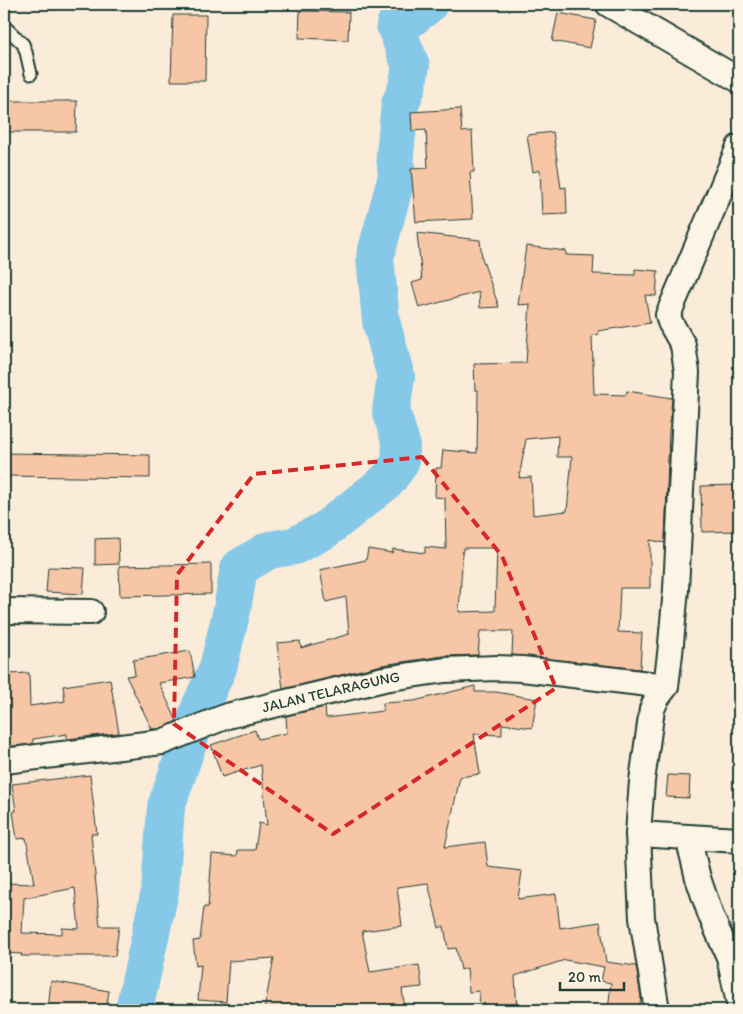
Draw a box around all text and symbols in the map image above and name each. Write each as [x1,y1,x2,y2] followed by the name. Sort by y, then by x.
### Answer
[260,668,401,716] street label: JALAN TELARAGUNG
[560,959,624,991] scale bar
[568,968,602,986] text: 20 m

